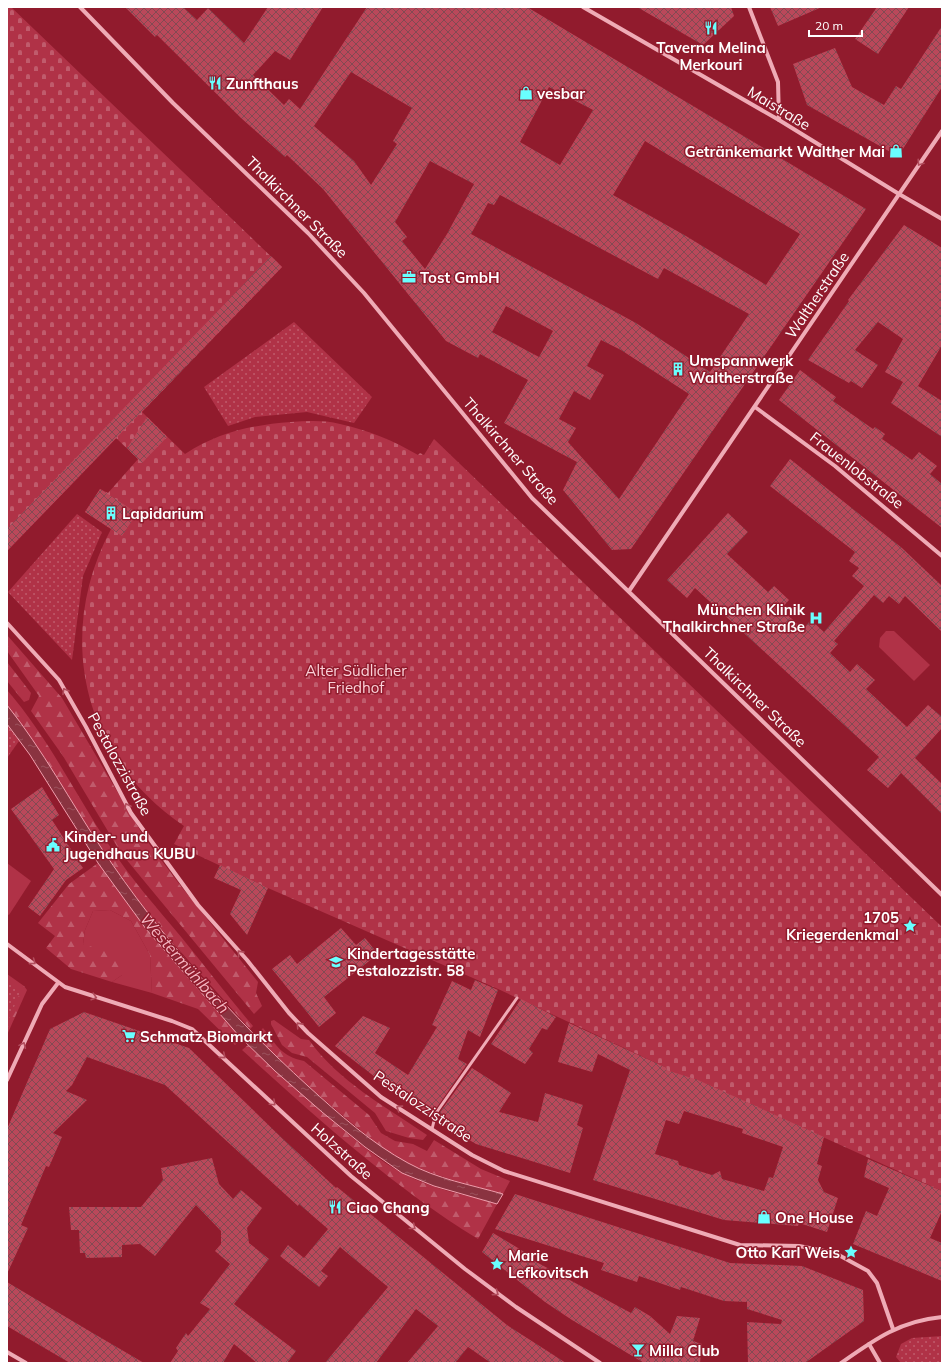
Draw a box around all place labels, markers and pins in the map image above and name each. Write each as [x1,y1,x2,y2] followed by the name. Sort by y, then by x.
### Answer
[703,20,719,36] restaurant icon: Taverna Melina Merkouri
[656,38,766,74] place label: Taverna Melina Merkouri
[226,74,299,93] place label: Zunfthaus
[207,75,223,91] restaurant icon: Zunfthaus
[536,84,585,103] place label: vesbar
[518,85,534,101] shop icon: vesbar
[685,142,885,161] place label: Getränkemarkt Walther Mai
[888,143,904,159] shop icon: Getränkemarkt Walther Mai
[420,268,500,287] place label: Tost GmbH
[401,269,417,285] office icon: Tost GmbH
[689,351,794,387] place label: Umspannwerk Waltherstraße
[670,361,686,377] building icon: Umspannwerk Waltherstraße
[122,504,204,523] place label: Lapidarium
[103,505,119,521] building icon: Lapidarium
[663,600,806,636] place label: München Klinik Thalkirchner Straße
[808,610,824,626] hospital icon: München Klinik Thalkirchner Straße
[64,827,196,863] place label: Kinder- und Jugendhaus KUBU
[45,837,61,853] public building icon: Kinder- und Jugendhaus KUBU
[786,908,899,944] place label: 1705 Kriegerdenkmal
[902,918,918,934] place icon: 1705 Kriegerdenkmal
[347,944,475,980] place label: Kindertagesstätte Pestalozzistr. 58
[328,954,344,970] school or university icon: Kindertagesstätte Pestalozzistr. 58
[140,1027,273,1046] place label: Schmatz Biomarkt
[121,1028,137,1044] supermarket icon: Schmatz Biomarkt
[346,1198,429,1217] place label: Ciao Chang
[327,1199,343,1215] restaurant icon: Ciao Chang
[775,1208,853,1227] place label: One House
[756,1209,772,1225] shop icon: One House
[736,1243,840,1262] place label: Otto Karl Weis
[843,1244,859,1260] place icon: Otto Karl Weis
[508,1246,589,1282] place label: Marie Lefkovitsch
[489,1256,505,1272] place icon: Marie Lefkovitsch
[649,1341,720,1360] place label: Milla Club
[630,1342,646,1358] bar icon: Milla Club

